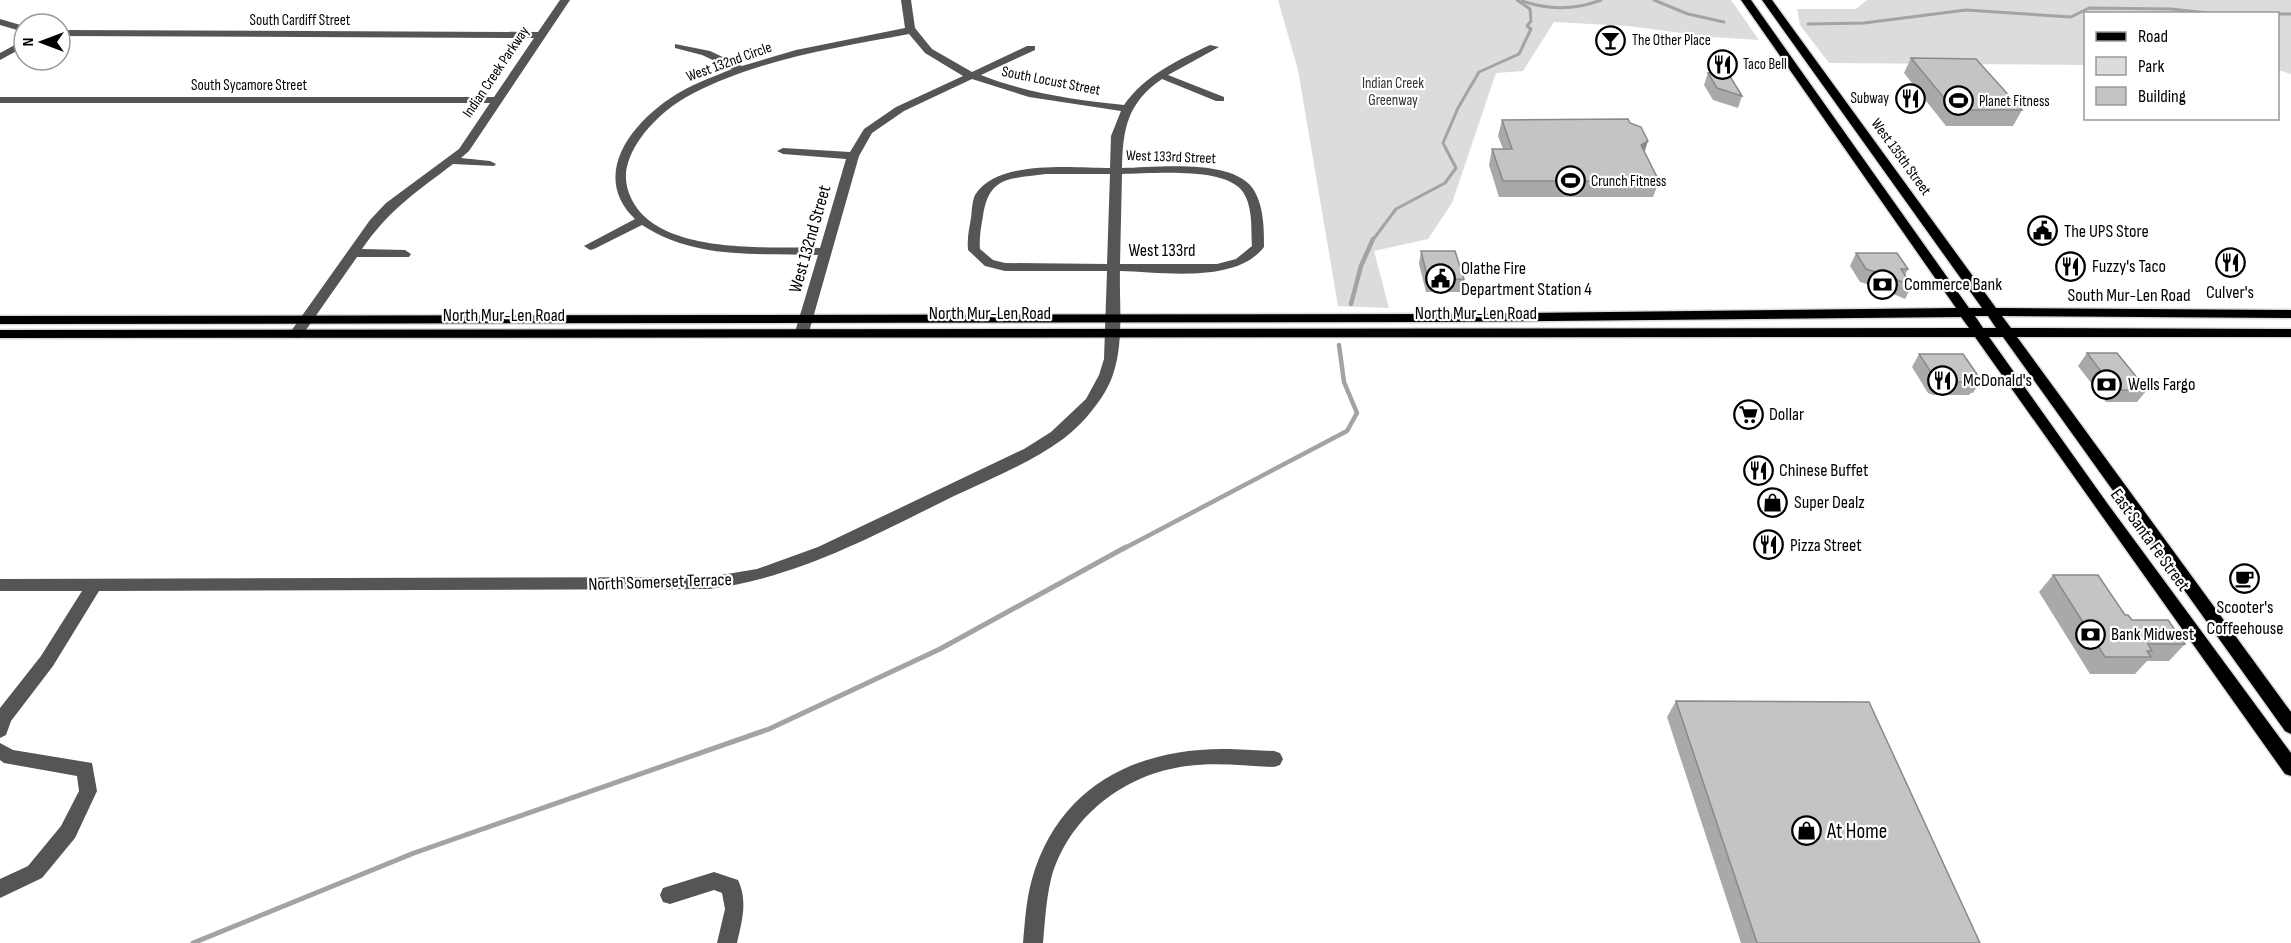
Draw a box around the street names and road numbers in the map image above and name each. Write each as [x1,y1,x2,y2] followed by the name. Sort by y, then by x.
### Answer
[250,11,351,30] street label: South Cardiff Street
[458,22,534,121] street label: Indian Creek Parkway
[684,38,774,86] street label: West 132nd Circle
[1000,62,1102,100] street label: South Locust Street
[191,76,307,95] street label: South Sycamore Street
[1867,115,1936,200] street label: West 135th Street
[1126,146,1217,168] street label: West 133rd Street
[785,182,835,295] street label: West 132nd Street
[1128,240,1196,261] street label: West 133rd
[2068,285,2190,306] street label: South Mur-Len Road
[929,303,1051,324] street label: North Mur-Len Road
[1415,303,1537,324] street label: North Mur-Len Road
[443,305,565,326] street label: North Mur-Len Road
[2106,485,2194,596] street label: East Santa Fe Street
[588,569,732,595] street label: North Somerset Terrace

